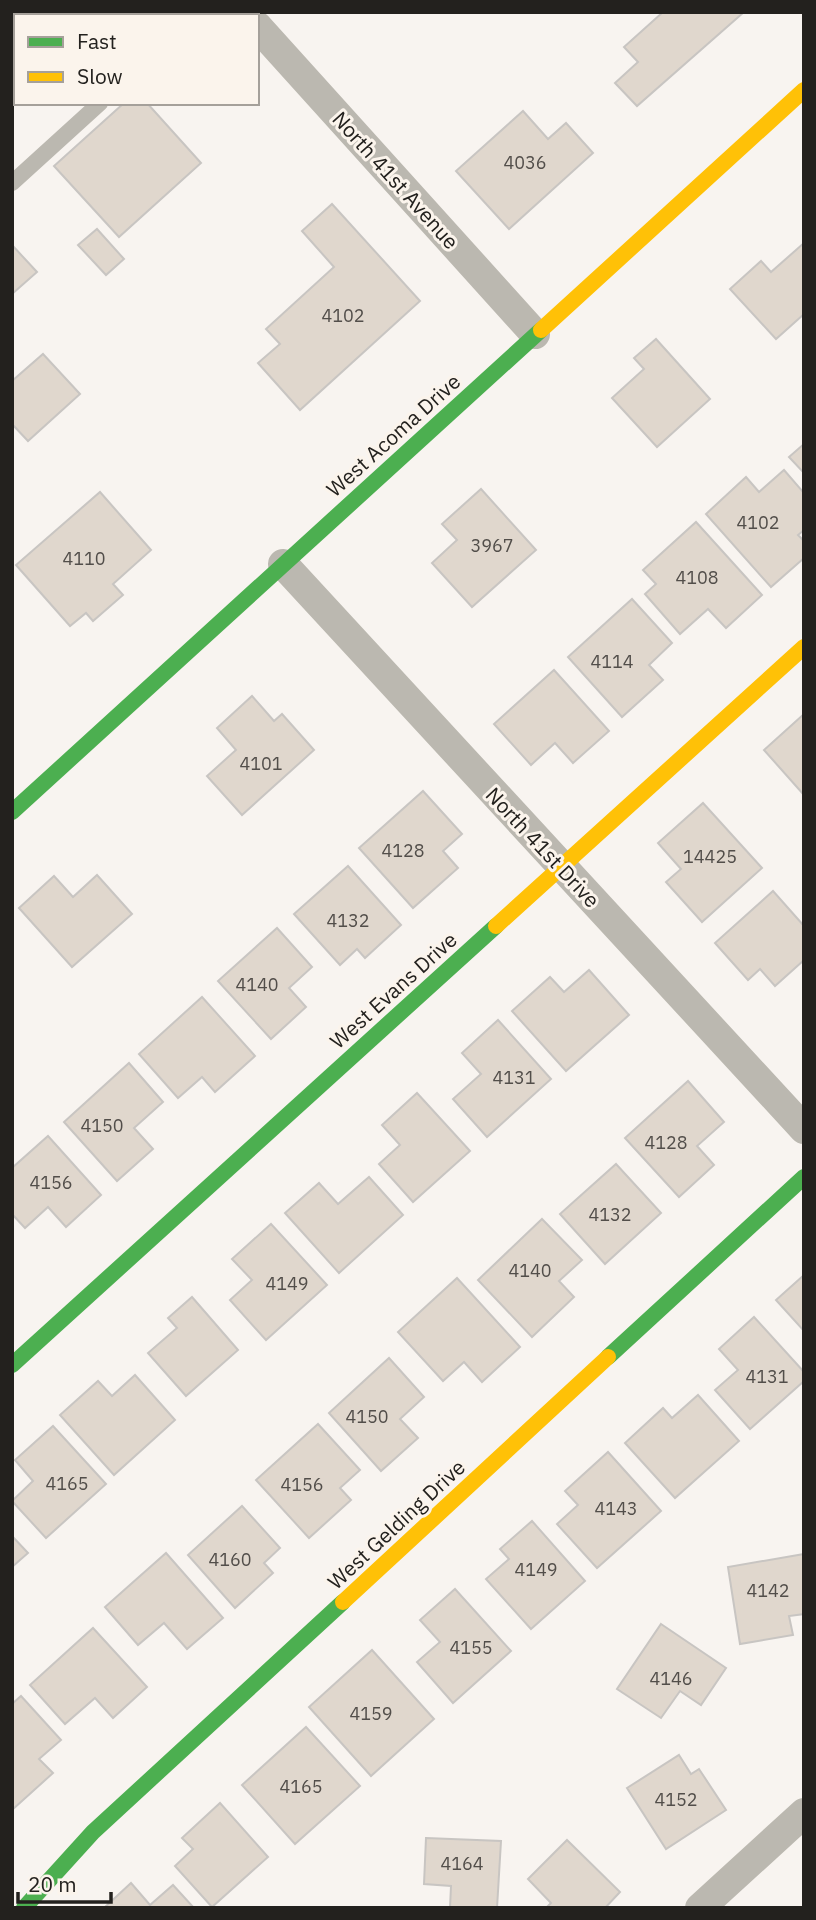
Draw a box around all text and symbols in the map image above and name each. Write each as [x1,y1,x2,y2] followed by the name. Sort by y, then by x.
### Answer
[14,14,259,105] legend
[77,27,117,55] text: Fast
[77,62,123,90] text: Slow
[327,105,465,255] street label: North 41st Avenue
[503,151,547,174] house number: 4036
[321,304,365,327] house number: 4102
[320,367,466,503] street label: West Acoma Drive
[736,511,780,534] house number: 4102
[470,534,514,557] house number: 3967
[62,547,106,570] house number: 4110
[675,566,719,589] house number: 4108
[590,650,634,673] house number: 4114
[239,752,283,775] house number: 4101
[480,781,606,913] street label: North 41st Drive
[381,839,425,862] house number: 4128
[683,845,737,868] house number: 14425
[326,909,370,932] house number: 4132
[324,925,462,1055] street label: West Evans Drive
[235,973,279,996] house number: 4140
[492,1066,536,1089] house number: 4131
[80,1114,124,1137] house number: 4150
[644,1131,688,1154] house number: 4128
[29,1171,73,1194] house number: 4156
[588,1203,632,1226] house number: 4132
[508,1259,552,1282] house number: 4140
[265,1272,309,1295] house number: 4149
[745,1365,789,1388] house number: 4131
[345,1405,389,1428] house number: 4150
[321,1453,471,1595] street label: West Gelding Drive
[45,1472,89,1495] house number: 4165
[280,1473,324,1496] house number: 4156
[594,1497,638,1520] house number: 4143
[208,1548,252,1571] house number: 4160
[514,1558,558,1581] house number: 4149
[746,1579,790,1602] house number: 4142
[449,1636,493,1659] house number: 4155
[649,1667,693,1690] house number: 4146
[349,1702,393,1725] house number: 4159
[279,1775,323,1798] house number: 4165
[654,1788,698,1811] house number: 4152
[440,1852,484,1875] house number: 4164
[18,1860,110,1904] scale bar
[28,1870,77,1898] text: 20 m

